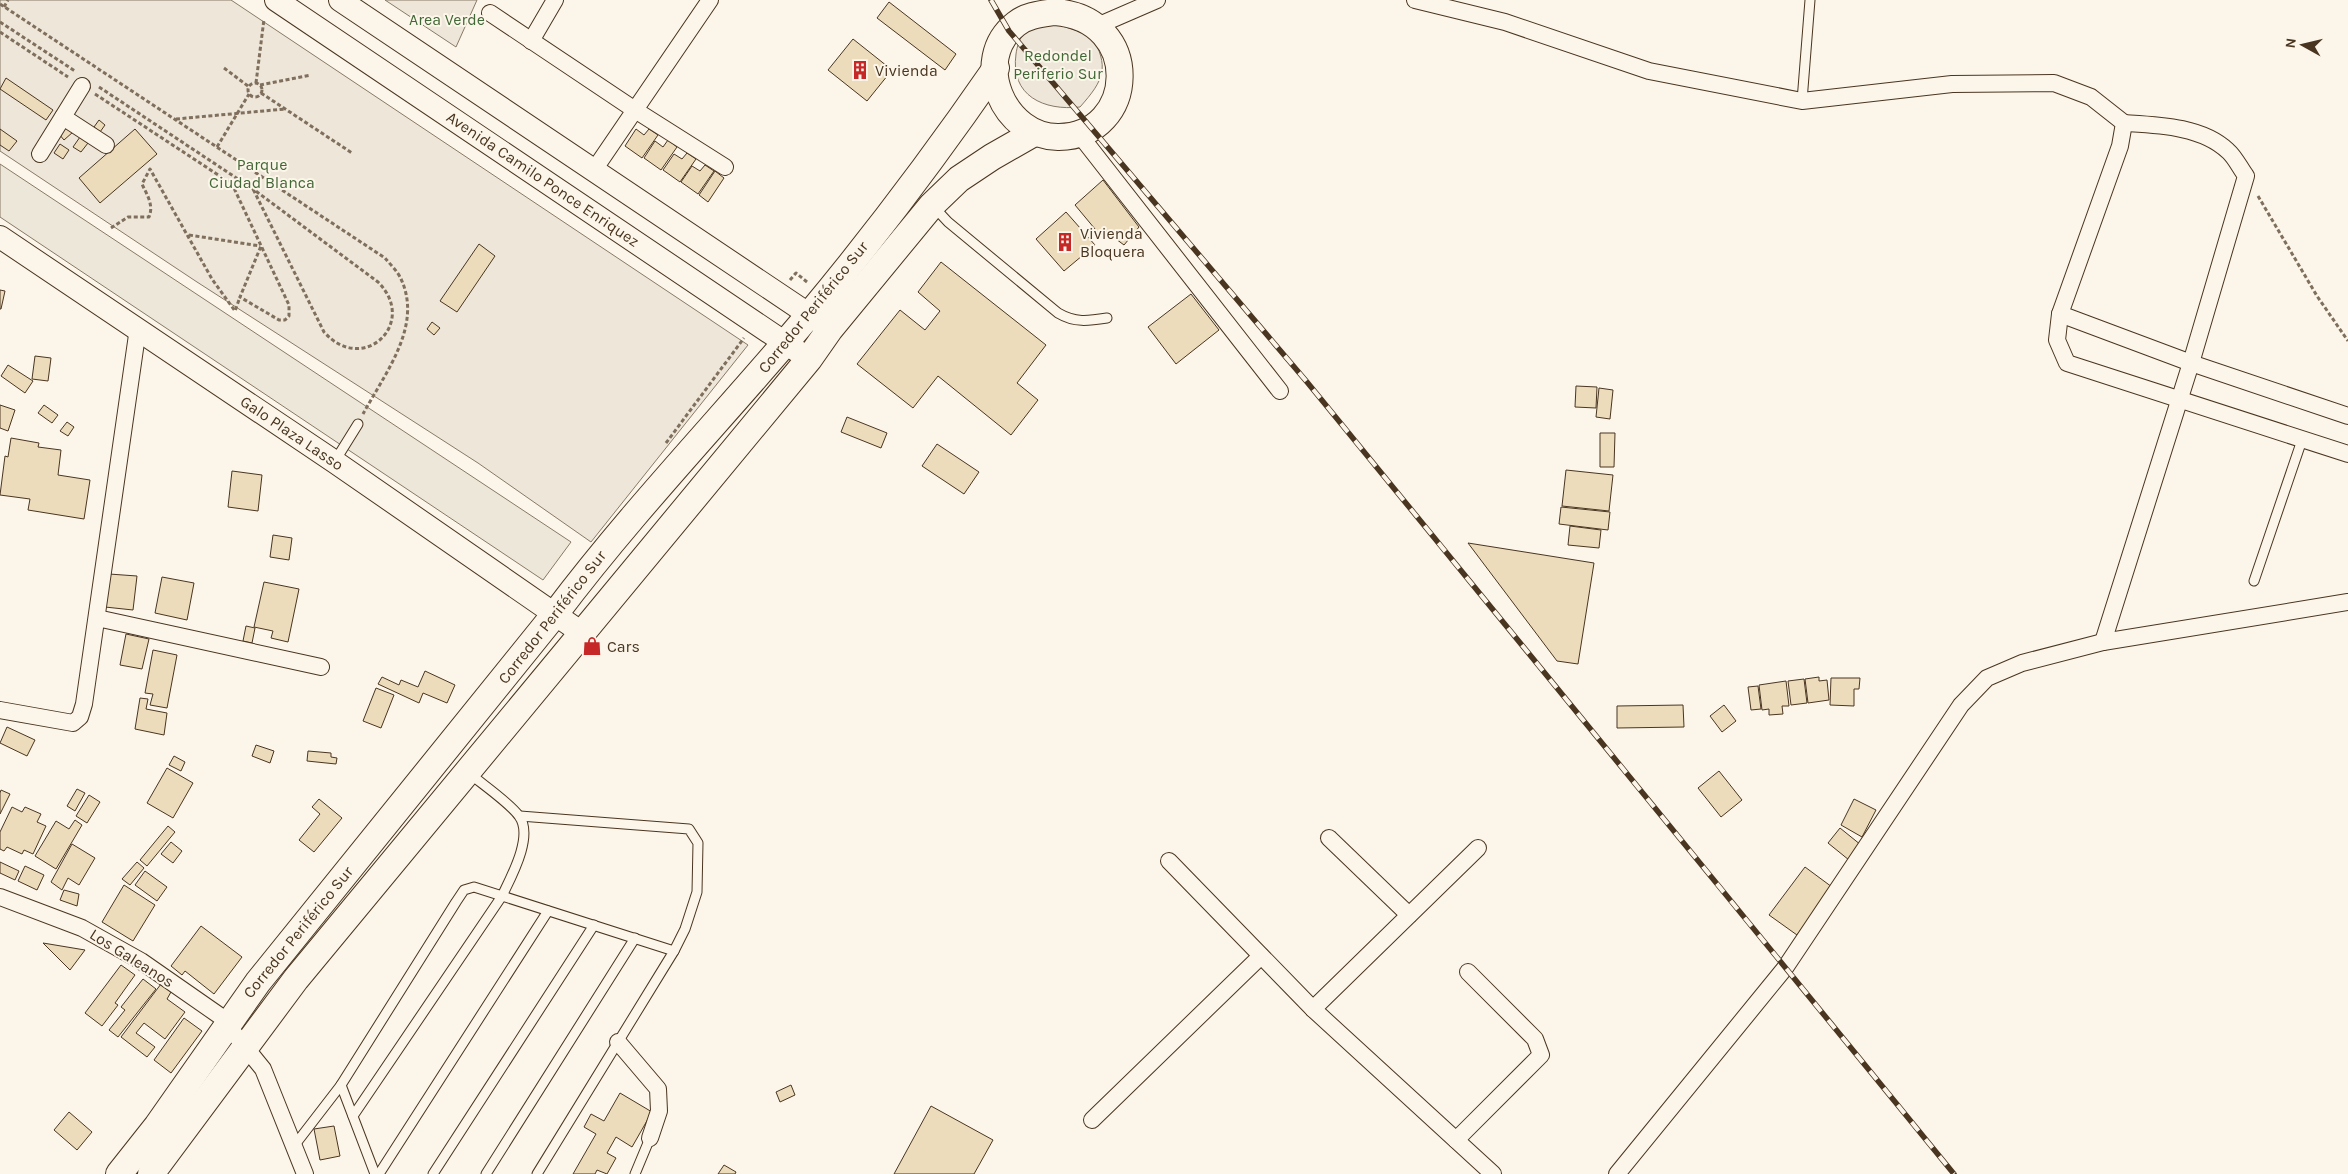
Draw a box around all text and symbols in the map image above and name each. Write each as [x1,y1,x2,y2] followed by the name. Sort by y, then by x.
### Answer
[409,10,485,29] park label: Area Verde
[2278,20,2328,70] north arrow
[2282,37,2300,49] text: N
[1013,46,1103,83] park label: Redondel Periferio Sur
[849,59,871,81] building icon: Vivienda
[875,61,938,80] place label: Vivienda
[443,107,643,251] street label: Avenida Camilo Ponce Enriquez
[209,155,315,192] park label: Parque Ciudad Blanca
[1080,224,1145,261] place label: Vivienda Bloquera
[1054,231,1076,253] building icon: Vivienda Bloquera
[754,237,872,377] street label: Corredor Periférico Sur
[237,391,347,475] street label: Galo Plaza Lasso
[494,546,610,687] street label: Corredor Periférico Sur
[581,635,603,657] shop icon: Cars
[607,637,640,656] place label: Cars
[239,862,357,1002] street label: Corredor Periférico Sur
[86,925,178,991] street label: Los Galeanos

